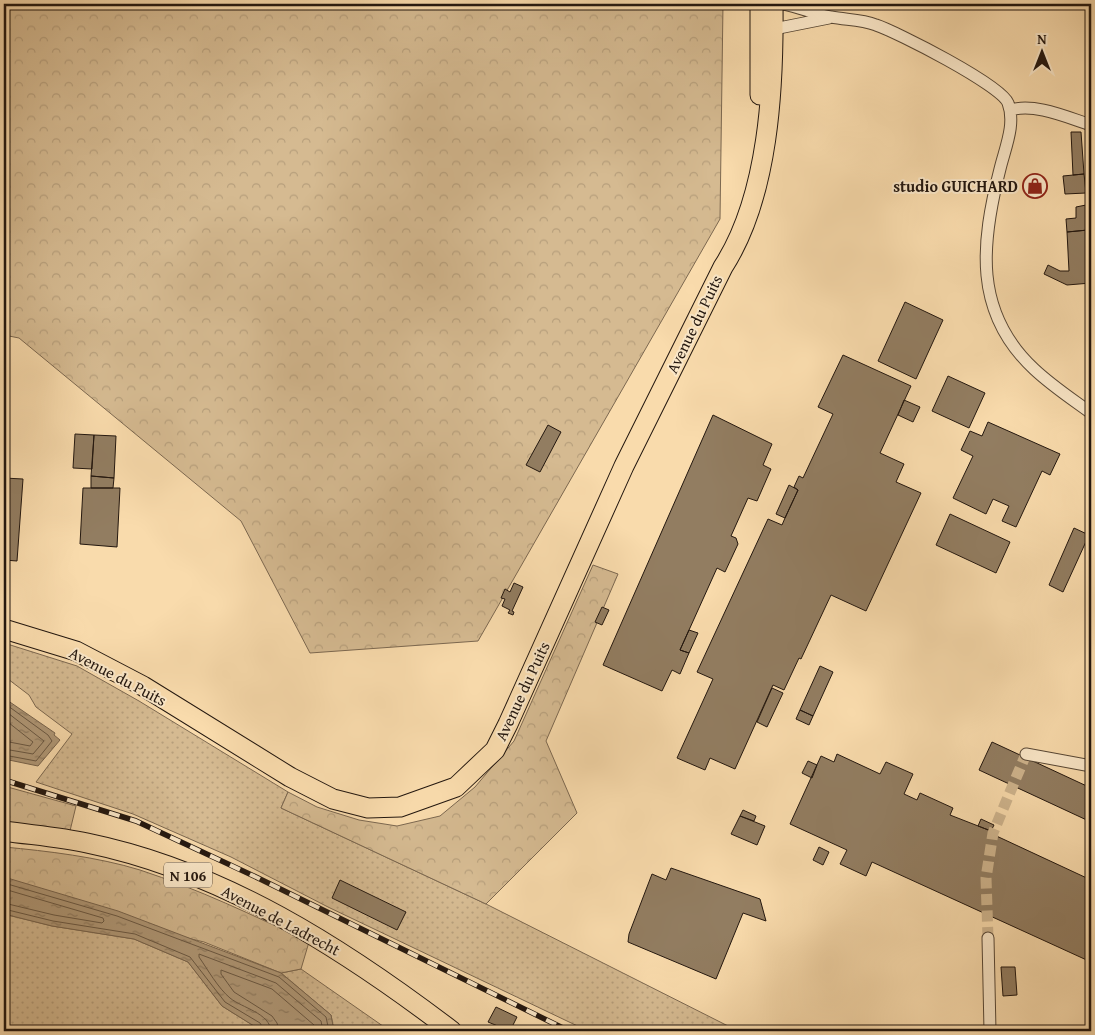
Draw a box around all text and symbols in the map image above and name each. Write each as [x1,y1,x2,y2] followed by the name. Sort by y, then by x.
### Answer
[1018,28,1068,78] north arrow
[1037,29,1047,49] text: N
[1022,173,1048,199] shop icon: studio GUICHARD
[893,174,1018,198] place label: studio GUICHARD
[660,271,728,377] street label: Avenue du Puits
[488,637,556,745] street label: Avenue du Puits
[65,640,171,712] street label: Avenue du Puits
[164,862,212,888] road number: N 106
[217,879,345,962] street label: Avenue de Ladrecht

